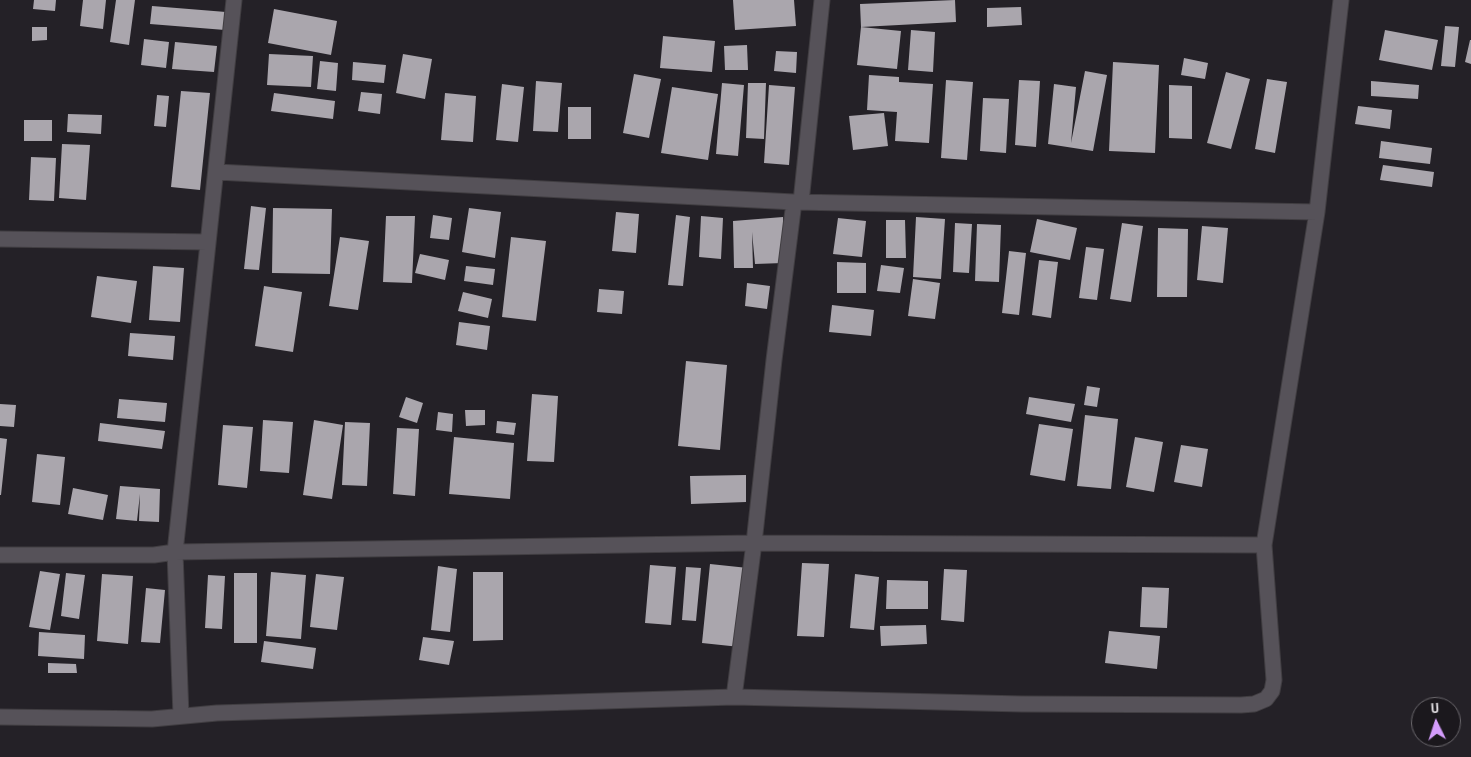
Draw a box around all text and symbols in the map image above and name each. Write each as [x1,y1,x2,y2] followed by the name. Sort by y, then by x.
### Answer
[1411,697,1461,747] north arrow
[1430,699,1440,717] text: U

